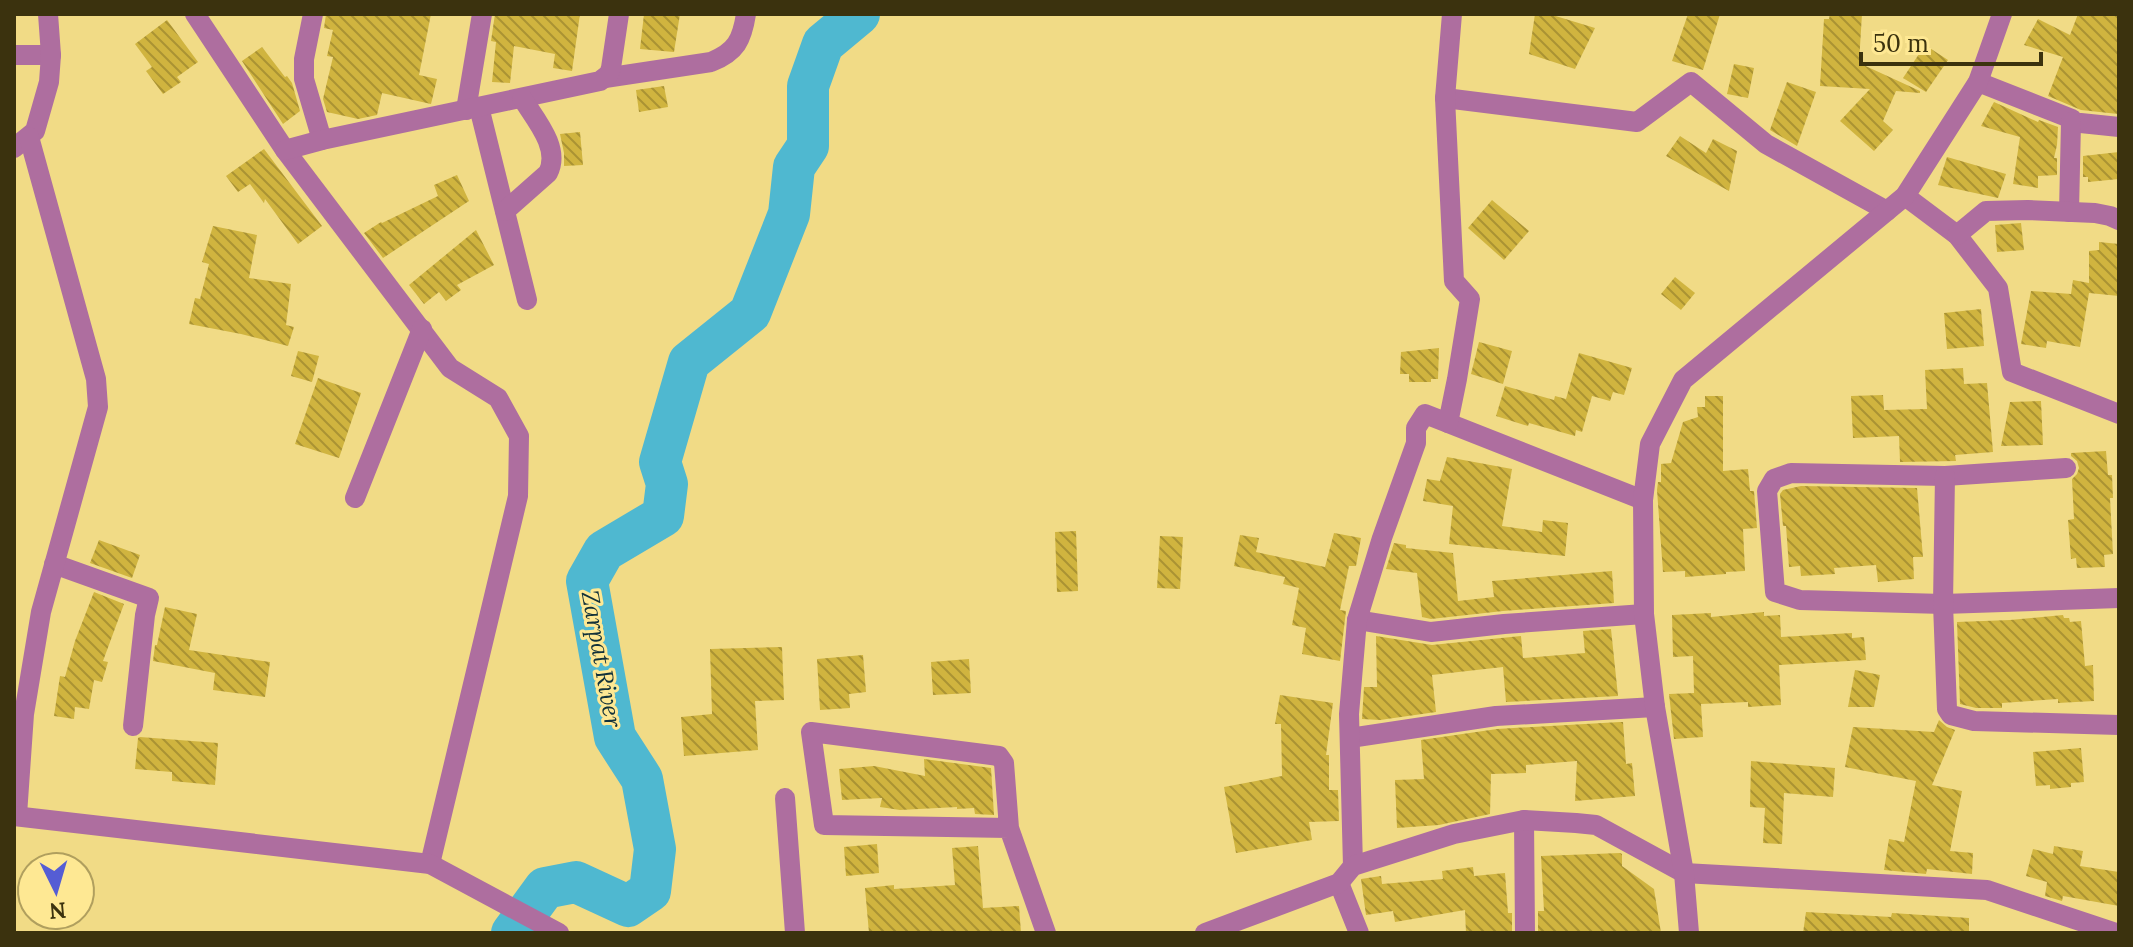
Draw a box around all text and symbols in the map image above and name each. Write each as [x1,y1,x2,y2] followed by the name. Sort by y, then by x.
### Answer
[1861,16,2041,66] scale bar
[1873,28,1929,59] text: 50 m
[575,588,629,730] water label: Zarpat River
[16,851,96,931] north arrow
[48,896,67,926] text: N

